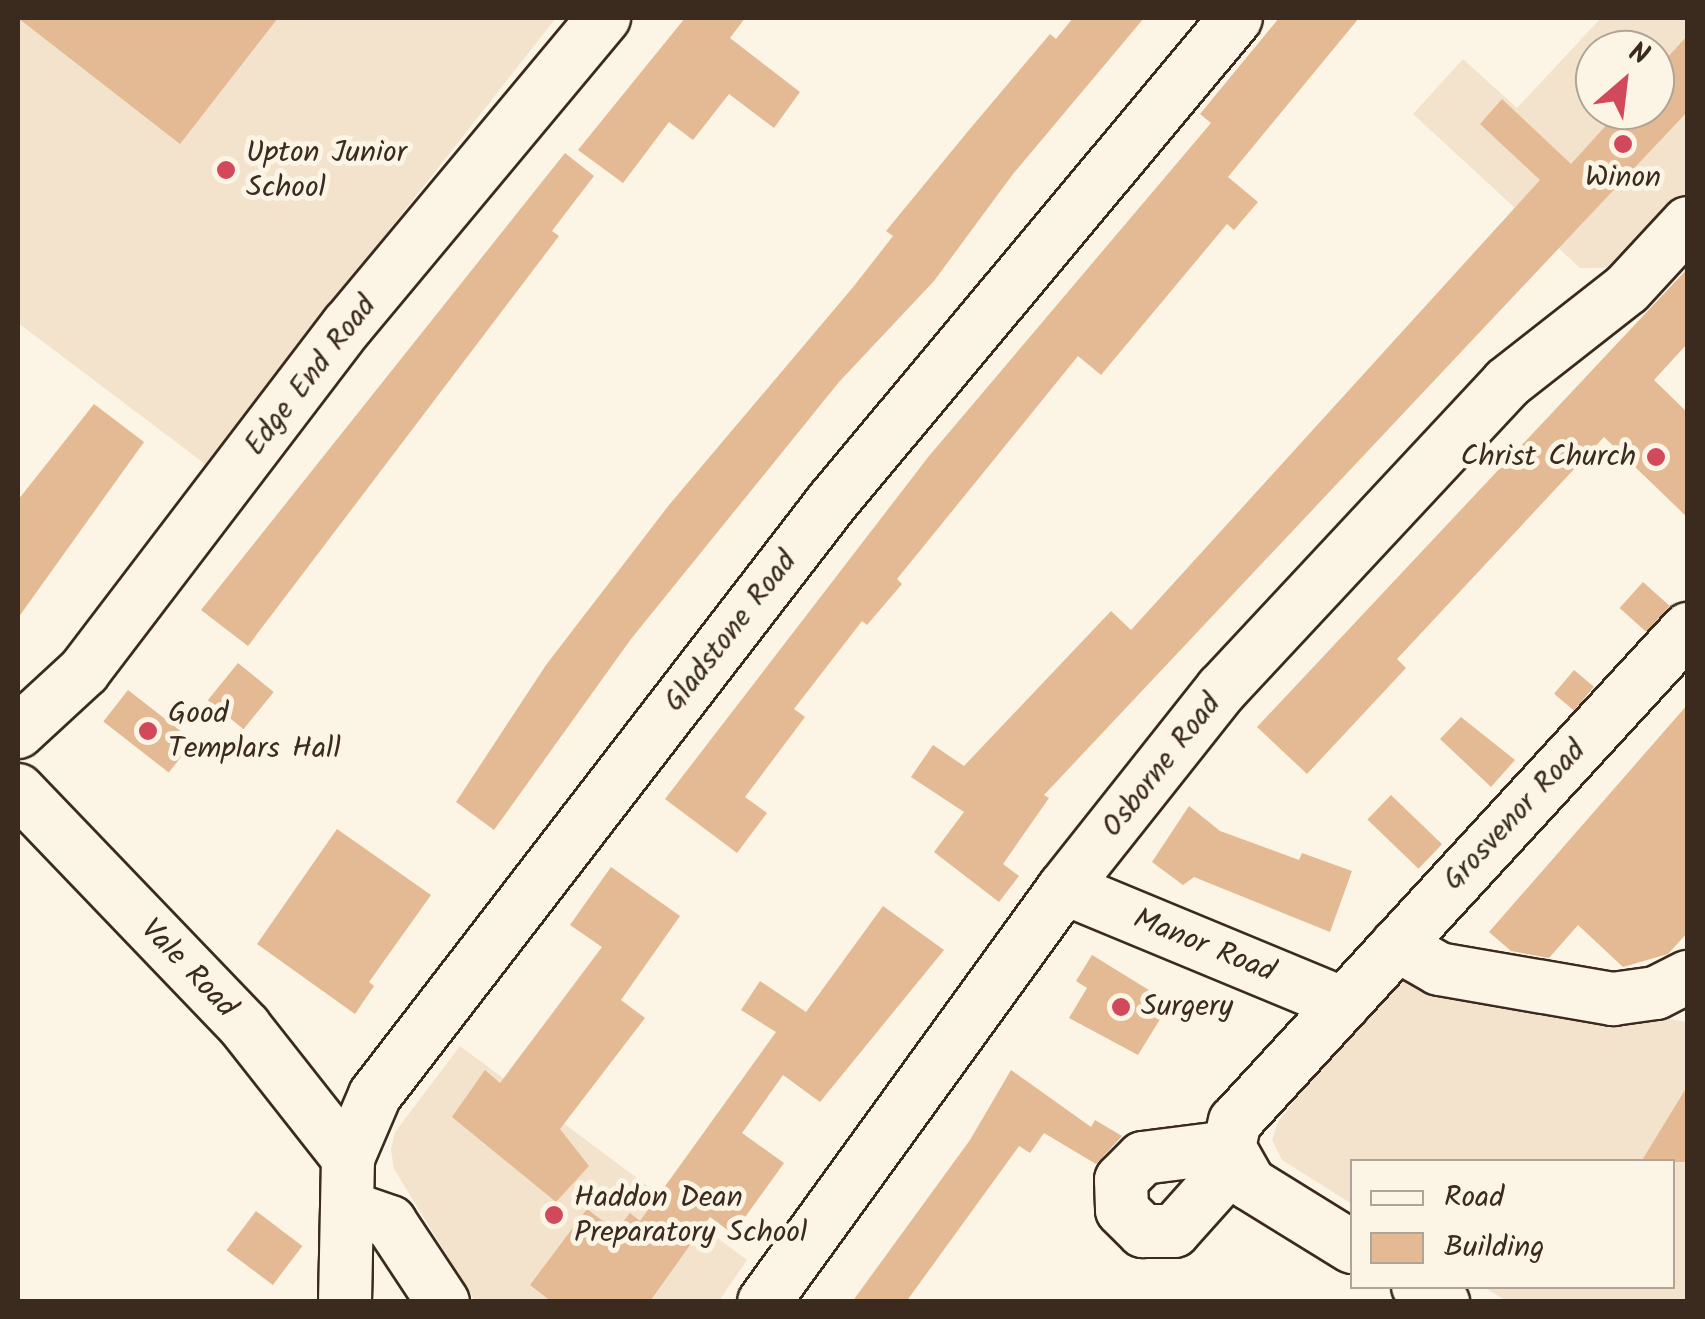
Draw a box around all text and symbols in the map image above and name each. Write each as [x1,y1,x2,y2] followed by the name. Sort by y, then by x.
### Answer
[1575,30,1675,130] north arrow
[1620,31,1657,79] text: N
[1612,133,1634,155] marker: Winon
[246,135,407,206] place label: Upton Junior School
[215,159,237,181] marker: Upton Junior School
[1585,160,1661,196] place label: Winon
[237,289,385,463] street label: Edge End Road
[1461,439,1636,475] place label: Christ Church
[1645,446,1667,468] marker: Christ Church
[657,544,805,720] street label: Gladstone Road
[1095,687,1229,845] street label: Osborne Road
[168,696,341,766] place label: Good Templars Hall
[137,720,159,742] marker: Good Templars Hall
[1436,733,1594,899] street label: Grosvenor Road
[1128,901,1280,991] street label: Manor Road
[132,912,244,1026] street label: Vale Road
[1141,989,1233,1025] place label: Surgery
[1110,996,1132,1018] marker: Surgery
[1350,1159,1675,1289] legend
[1444,1174,1504,1222] text: Road
[574,1180,807,1250] place label: Haddon Dean Preparatory School
[543,1204,565,1226] marker: Haddon Dean Preparatory School
[1444,1224,1544,1272] text: Building

